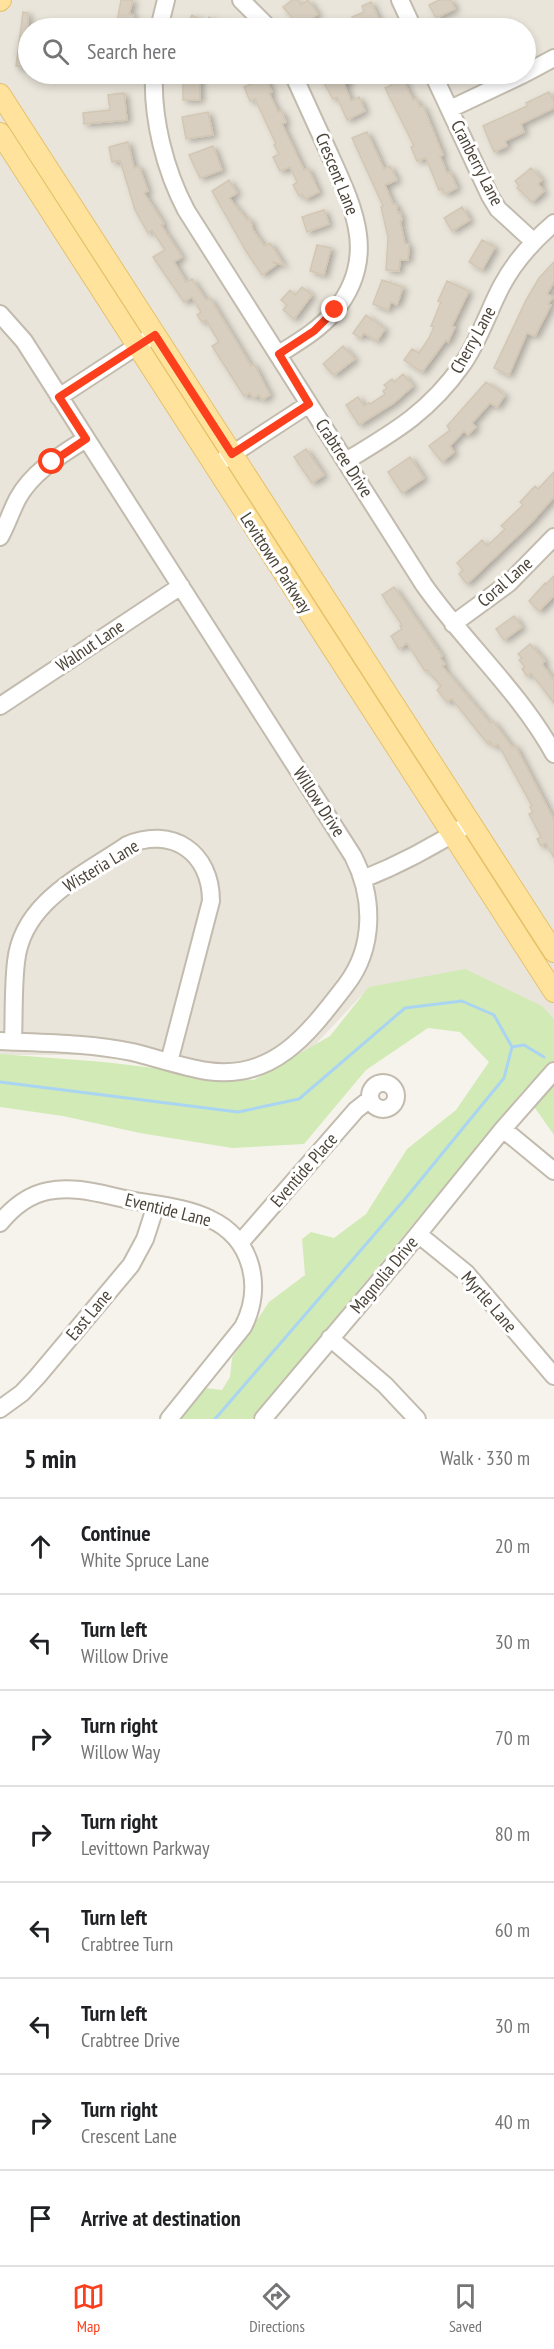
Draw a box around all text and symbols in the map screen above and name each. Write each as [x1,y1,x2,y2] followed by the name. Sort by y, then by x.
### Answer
[18,18,536,84] search box
[39,35,72,68] icon: search
[87,37,176,65] text: Search here
[446,116,509,209] street label: Cranberry Lane
[311,129,364,218] street label: Crescent Lane
[321,296,347,322] route end
[445,302,500,377] street label: Cherry Lane
[311,414,378,501] street label: Crabtree Drive
[38,448,64,474] route start
[235,508,318,618] street label: Levittown Parkway
[472,551,537,612] street label: Coral Lane
[51,614,128,677] street label: Walnut Lane
[288,762,351,841] street label: Willow Drive
[59,834,143,897] street label: Wisteria Lane
[265,1128,342,1212] street label: Eventide Place
[123,1188,213,1231] street label: Eventide Lane
[345,1231,423,1318] street label: Magnolia Drive
[457,1266,522,1337] street label: Myrtle Lane
[61,1284,117,1345] street label: East Lane
[24,1442,77,1475] text: 5 min
[440,1445,530,1471] text: Walk · 330 m
[81,1519,151,1547] text: Continue
[24,1530,57,1563] icon: ahead
[495,1533,530,1559] text: 20 m
[81,1547,209,1573] text: White Spruce Lane
[81,1615,147,1643] text: Turn left
[24,1626,57,1659] icon: left
[495,1629,530,1655] text: 30 m
[81,1643,169,1669] text: Willow Drive
[81,1711,158,1739] text: Turn right
[24,1722,57,1755] icon: right
[495,1725,530,1751] text: 70 m
[81,1739,160,1765] text: Willow Way
[81,1807,158,1835] text: Turn right
[24,1818,57,1851] icon: right
[495,1821,530,1847] text: 80 m
[81,1835,210,1861] text: Levittown Parkway
[81,1903,147,1931] text: Turn left
[24,1914,57,1947] icon: left
[495,1917,530,1943] text: 60 m
[81,1931,173,1957] text: Crabtree Turn
[81,1999,147,2027] text: Turn left
[24,2010,57,2043] icon: left
[495,2013,530,2039] text: 30 m
[81,2027,180,2053] text: Crabtree Drive
[81,2095,158,2123] text: Turn right
[24,2106,57,2139] icon: right
[495,2109,530,2135] text: 40 m
[81,2123,177,2149] text: Crescent Lane
[24,2202,57,2235] icon: arrive
[81,2204,241,2232] text: Arrive at destination
[72,2280,105,2336] tab: Map
[249,2280,305,2336] tab: Directions
[449,2280,482,2336] tab: Saved

